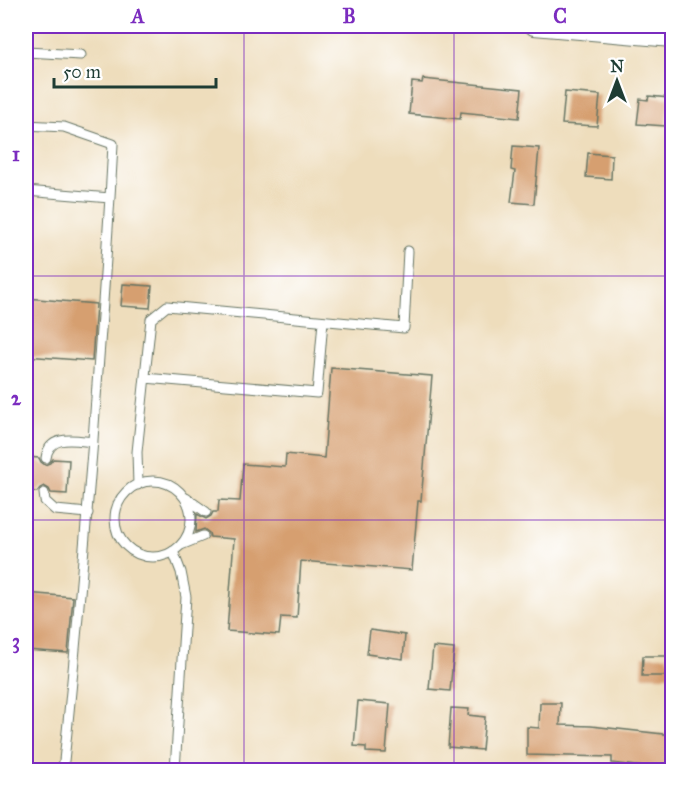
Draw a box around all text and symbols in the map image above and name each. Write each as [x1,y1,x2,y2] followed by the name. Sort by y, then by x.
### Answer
[129,4,145,28] text: A
[342,4,356,28] text: B
[553,4,567,28] text: C
[54,51,216,89] scale bar
[587,51,647,111] north arrow
[610,57,624,76] text: N
[63,61,101,83] text: 50 m
[12,142,20,166] text: 1
[11,386,22,410] text: 2
[12,629,20,654] text: 3

